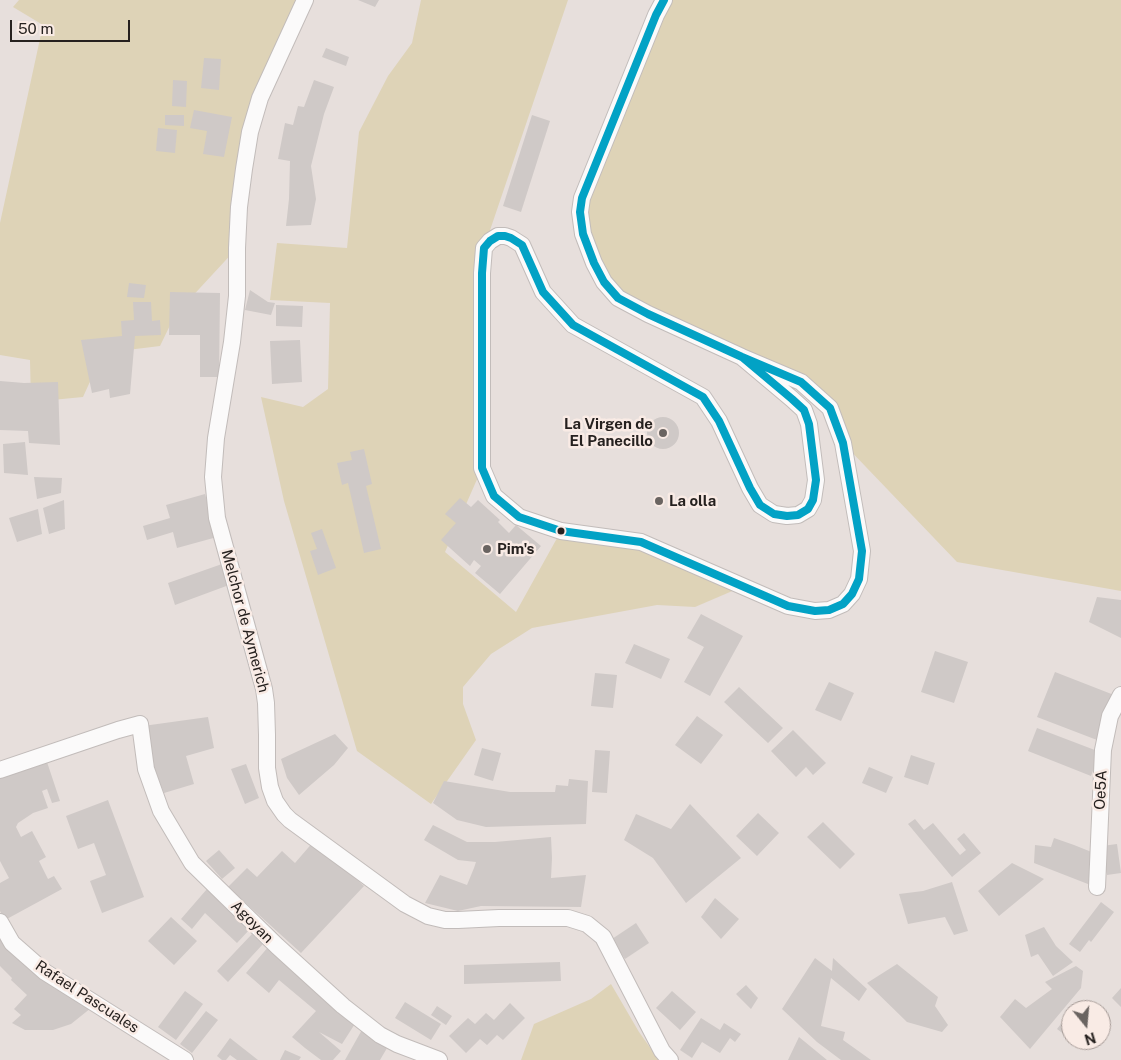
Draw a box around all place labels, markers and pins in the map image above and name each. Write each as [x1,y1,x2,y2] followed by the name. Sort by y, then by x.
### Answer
[564,415,653,450] place label: La Virgen de El Panecillo
[657,427,669,439] marker: La Virgen de El Panecillo
[669,492,716,510] place label: La olla
[653,495,665,507] marker: La olla
[556,526,566,536] unlabelled marker
[497,540,534,558] place label: Pim's
[481,543,493,555] marker: Pim's

